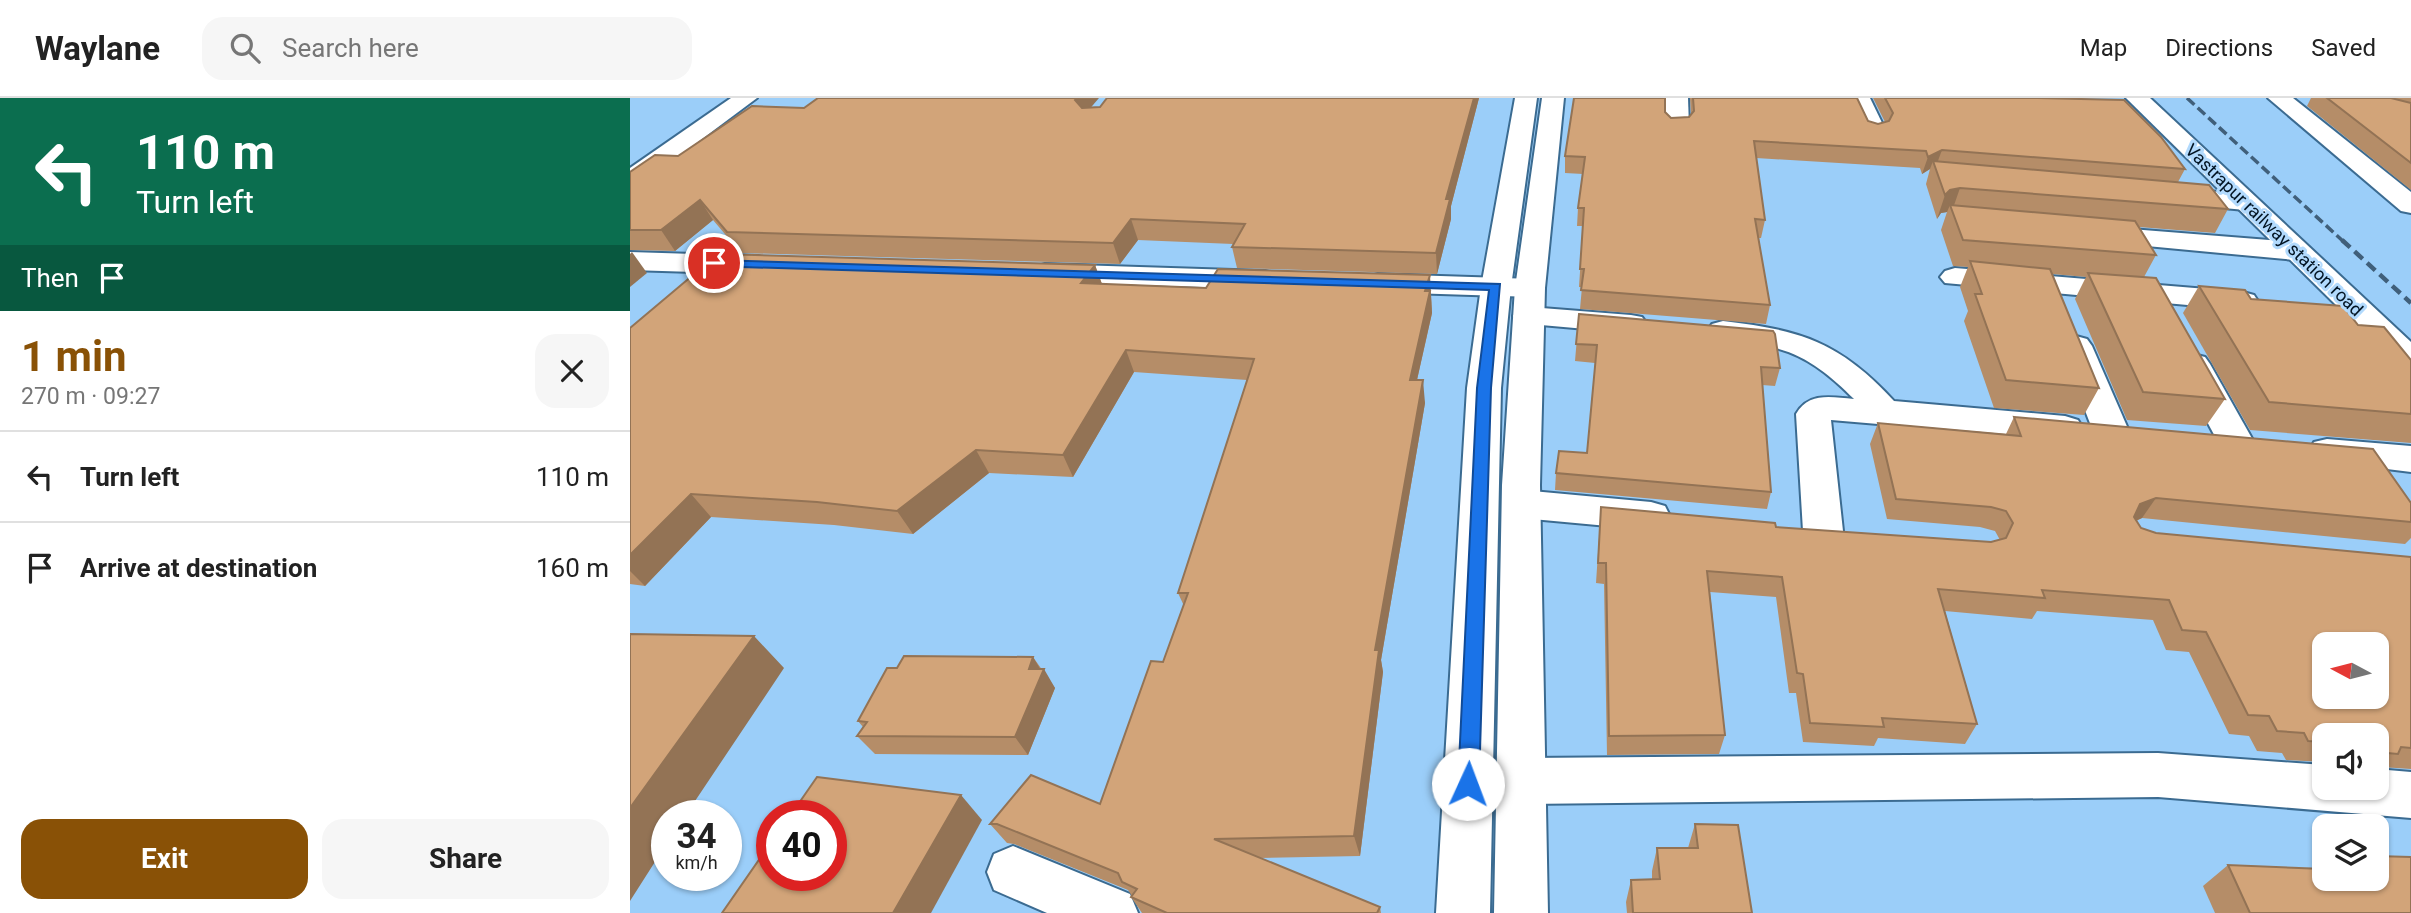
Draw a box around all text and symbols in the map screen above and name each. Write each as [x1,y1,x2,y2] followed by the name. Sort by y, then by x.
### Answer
[202,17,692,80] search box
[35,29,160,68] text: Waylane
[226,29,264,67] icon: search
[282,33,419,63] text: Search here
[2080,34,2127,62] text: Map
[2165,34,2273,62] text: Directions
[2311,34,2376,62] text: Saved
[136,124,275,181] text: 110 m
[21,126,112,217] icon: left
[2181,139,2367,320] street label: Vastrapur railway station road
[136,183,254,221] text: Turn left
[684,233,744,293] pin
[695,244,733,282] icon: arrive
[93,259,131,297] icon: arrive
[21,263,79,293] text: Then
[21,332,127,381] text: 1 min
[535,334,609,408] button: close
[21,383,160,410] text: 270 m · 09:27
[21,458,59,496] icon: left
[80,462,179,492] text: Turn left
[536,462,609,492] text: 110 m
[21,549,59,587] icon: arrive
[80,553,317,583] text: Arrive at destination
[536,553,609,583] text: 160 m
[2312,632,2389,709] north arrow
[2312,632,2389,891] map controls
[2312,723,2389,800] button: sound
[1431,747,1505,821] position arrow
[756,800,847,891] speed limit sign: 40
[2312,814,2389,891] button: layers
[676,816,717,857] text: 34
[21,819,308,899] button: Exit
[322,819,609,899] button: Share
[675,852,718,873] text: km/h

